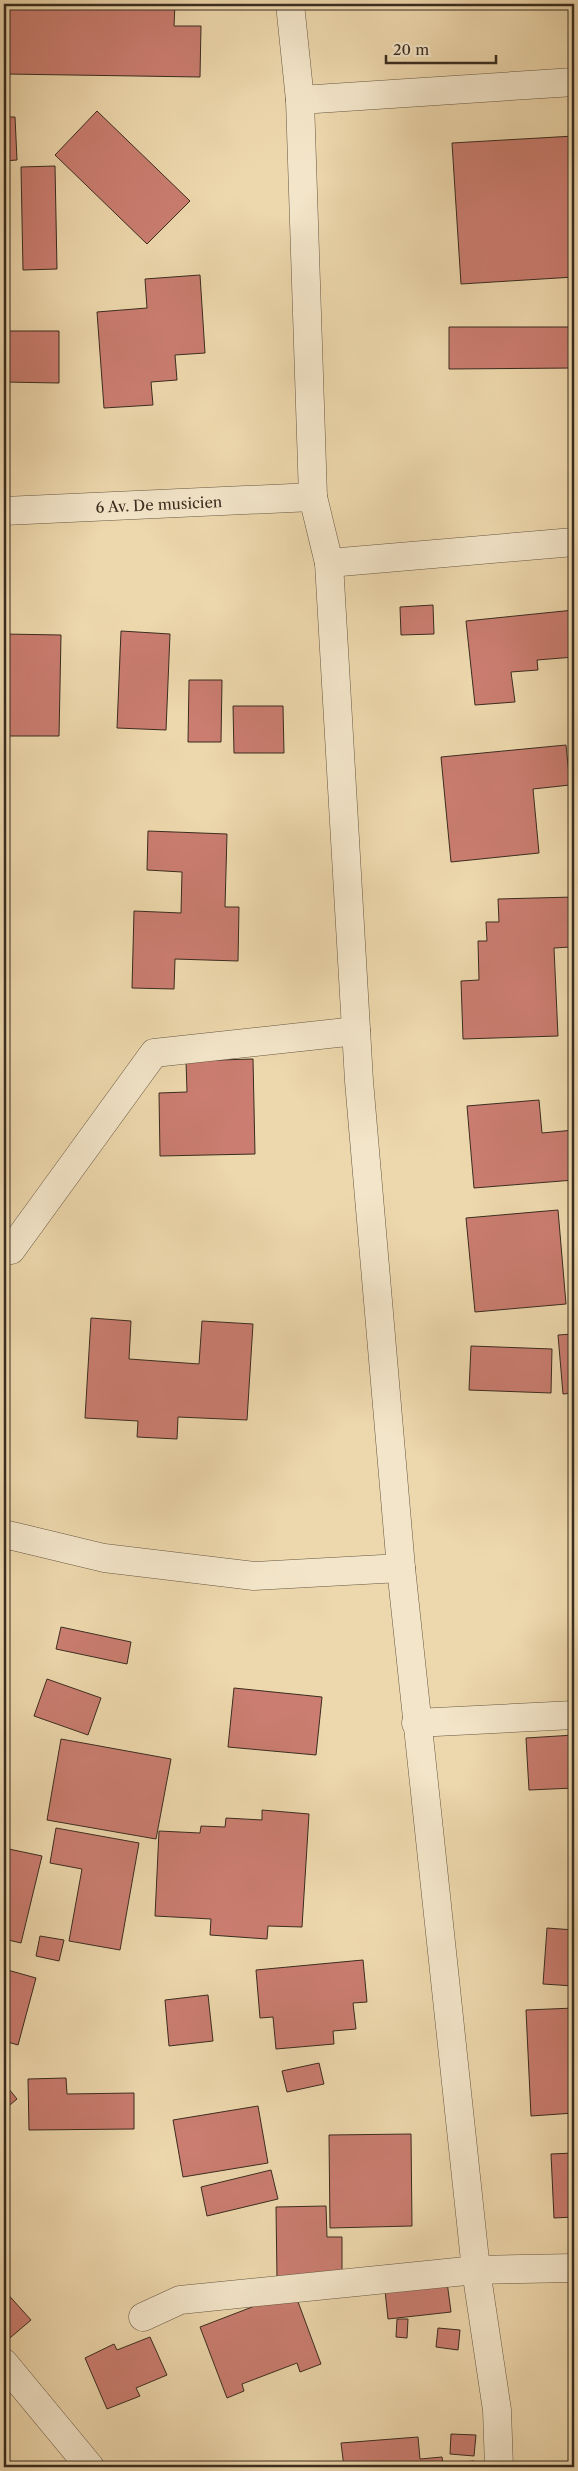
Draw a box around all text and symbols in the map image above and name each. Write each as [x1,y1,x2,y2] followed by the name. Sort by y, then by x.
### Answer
[386,32,496,64] scale bar
[393,40,429,59] text: 20 m
[95,492,223,516] street label: 6 Av. De musicien

